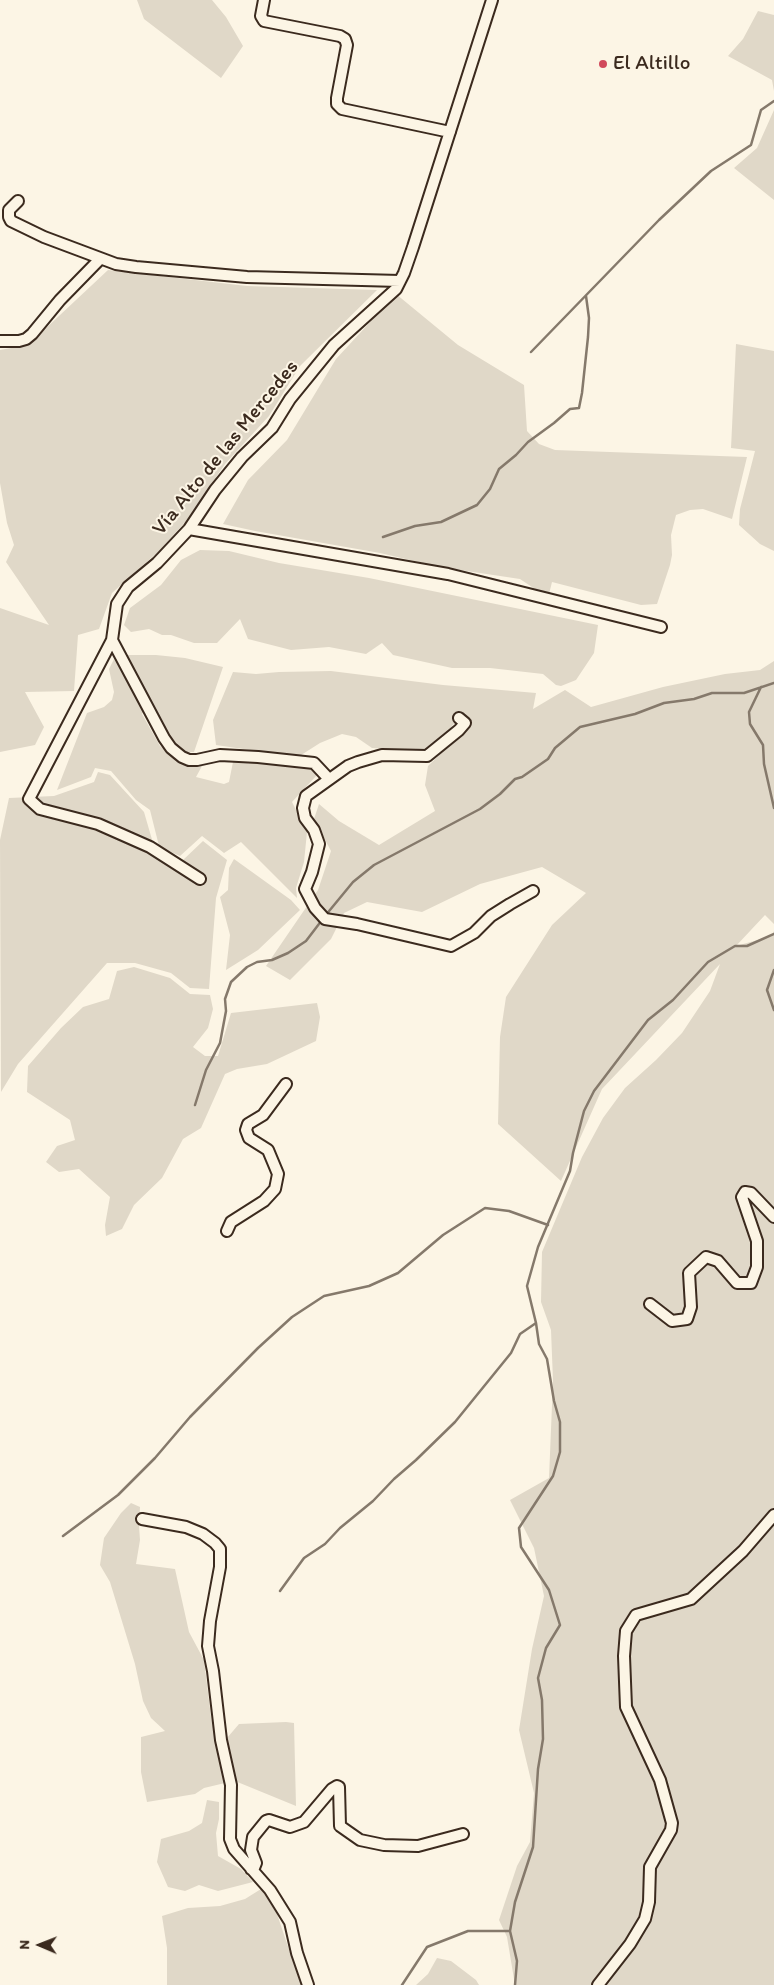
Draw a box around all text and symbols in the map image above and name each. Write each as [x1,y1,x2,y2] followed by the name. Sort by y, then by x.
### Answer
[613,51,690,77] place label: El Altillo
[597,58,609,70] marker: El Altillo
[147,355,305,541] street label: Vía Alto de las Mercedes
[15,1920,65,1970] north arrow
[16,1940,33,1950] text: N

